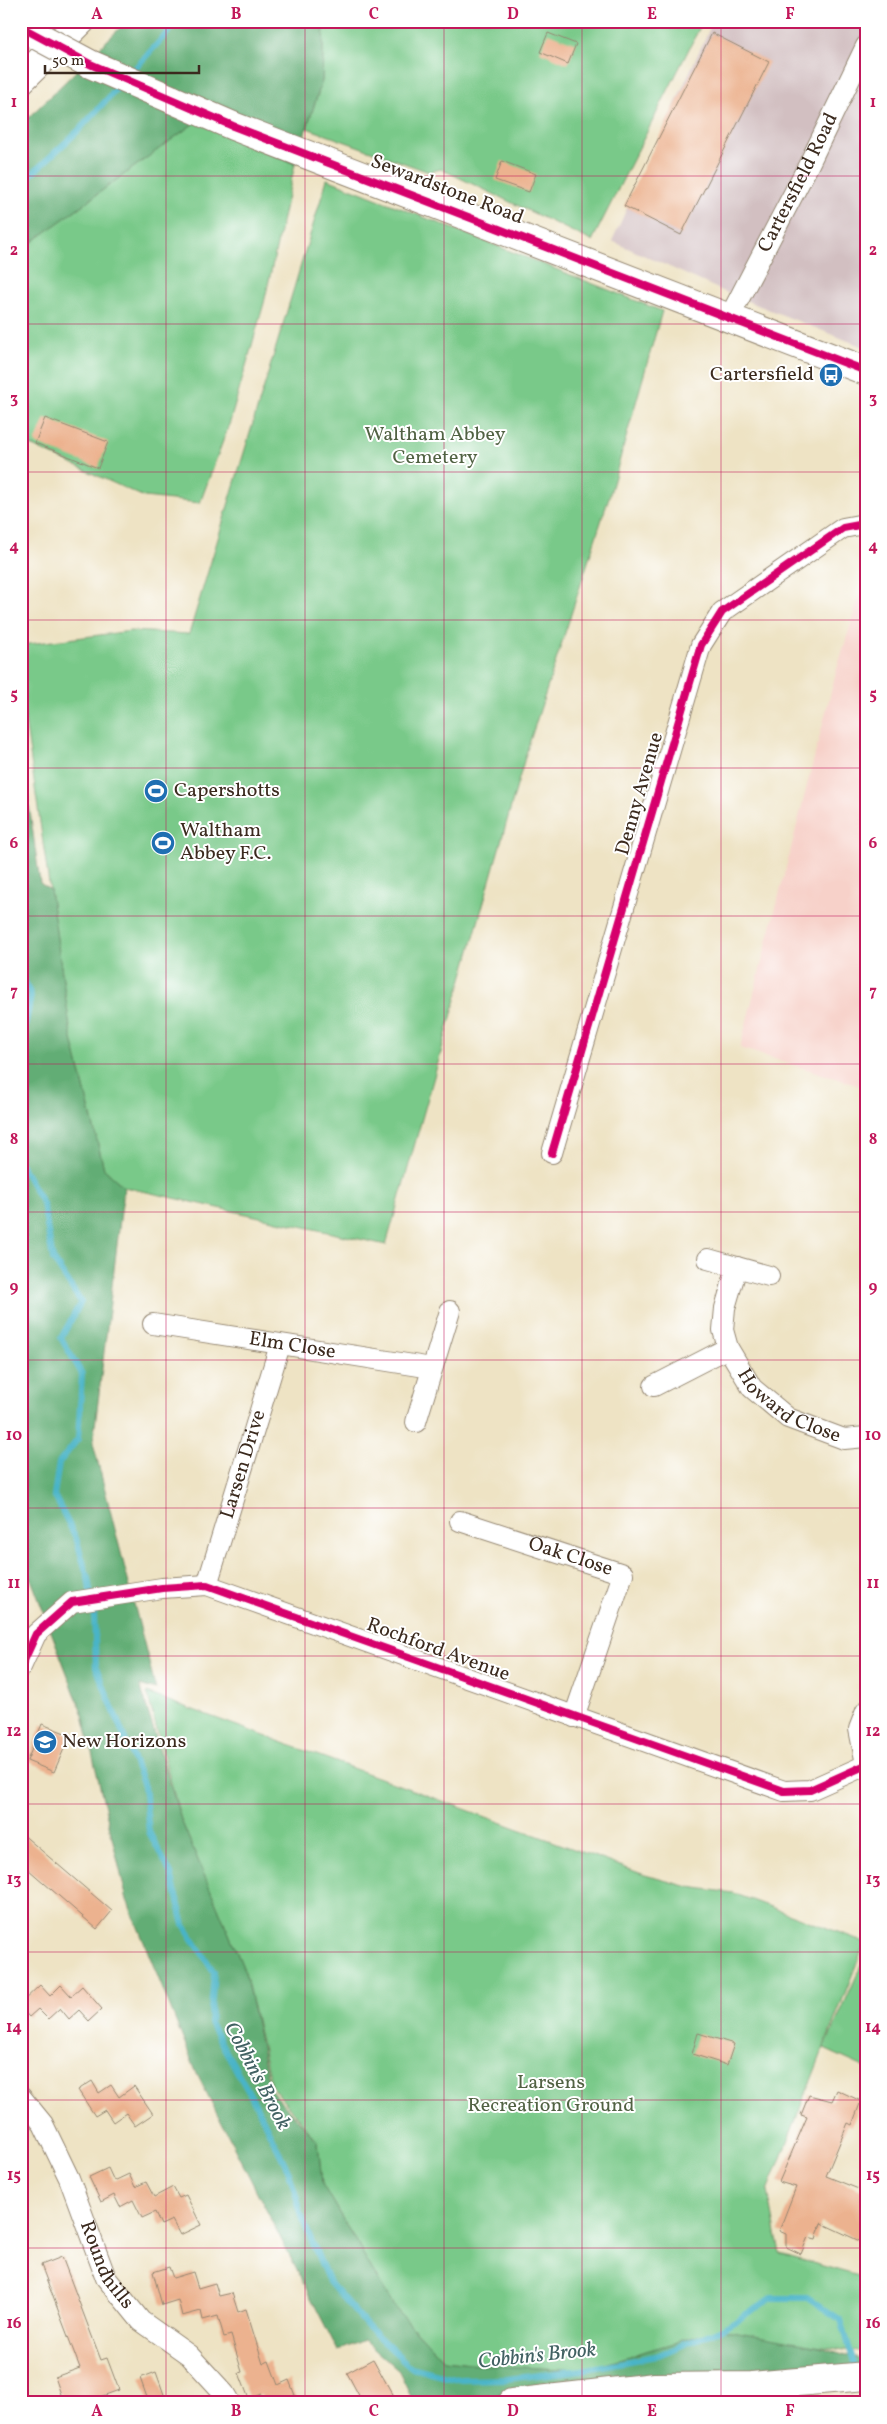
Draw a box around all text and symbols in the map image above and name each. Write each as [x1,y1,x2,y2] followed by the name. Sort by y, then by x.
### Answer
[91,4,103,26] text: A
[231,4,242,26] text: B
[369,4,379,26] text: C
[507,4,519,26] text: D
[647,4,657,26] text: E
[785,4,795,26] text: F
[45,42,199,74] scale bar
[52,51,84,72] text: 50 m
[11,92,17,114] text: 1
[870,92,876,114] text: 1
[751,108,846,258] street label: Cartersfield Road
[366,148,528,232] street label: Sewardstone Road
[10,240,18,262] text: 2
[869,240,877,262] text: 2
[710,361,814,389] place label: Cartersfield
[818,362,844,388] bus stop icon: Cartersfield
[10,388,18,410] text: 3
[869,388,877,410] text: 3
[364,421,506,472] park label: Waltham Abbey Cemetery
[9,536,19,558] text: 4
[868,536,878,558] text: 4
[10,684,18,706] text: 5
[869,684,877,706] text: 5
[609,729,671,859] street label: Denny Avenue
[174,777,280,805] place label: Capershotts
[143,778,169,804] sports icon: Capershotts
[180,817,271,868] place label: Waltham Abbey F.C.
[150,830,176,856] sports icon: Waltham Abbey F.C.
[10,833,19,855] text: 6
[869,833,878,855] text: 6
[10,981,18,1003] text: 7
[869,981,877,1003] text: 7
[10,1129,18,1151] text: 8
[869,1129,877,1151] text: 8
[10,1277,19,1299] text: 9
[869,1277,878,1299] text: 9
[247,1325,338,1367] street label: Elm Close
[730,1363,845,1450] street label: Howard Close
[214,1407,273,1522] street label: Larsen Drive
[6,1425,22,1447] text: 10
[865,1425,881,1447] text: 10
[525,1530,616,1584] street label: Oak Close
[8,1573,20,1595] text: 11
[867,1573,879,1595] text: 11
[362,1611,514,1689] street label: Rochford Avenue
[7,1721,21,1743] text: 12
[866,1721,880,1743] text: 12
[62,1728,186,1756] place label: New Horizons
[32,1729,58,1755] school or university icon: New Horizons
[7,1869,21,1891] text: 13
[866,1869,880,1891] text: 13
[6,2017,22,2039] text: 14
[216,2017,298,2135] water label: Cobbin's Brook
[865,2017,881,2039] text: 14
[468,2069,634,2120] park label: Larsens Recreation Ground
[7,2165,21,2187] text: 15
[866,2165,880,2187] text: 15
[72,2217,140,2316] street label: Roundhills
[6,2313,22,2335] text: 16
[865,2313,881,2335] text: 16
[476,2335,598,2377] water label: Cobbin's Brook
[91,2401,103,2423] text: A
[231,2401,242,2423] text: B
[369,2401,379,2423] text: C
[507,2401,519,2423] text: D
[647,2401,657,2423] text: E
[785,2401,795,2423] text: F

